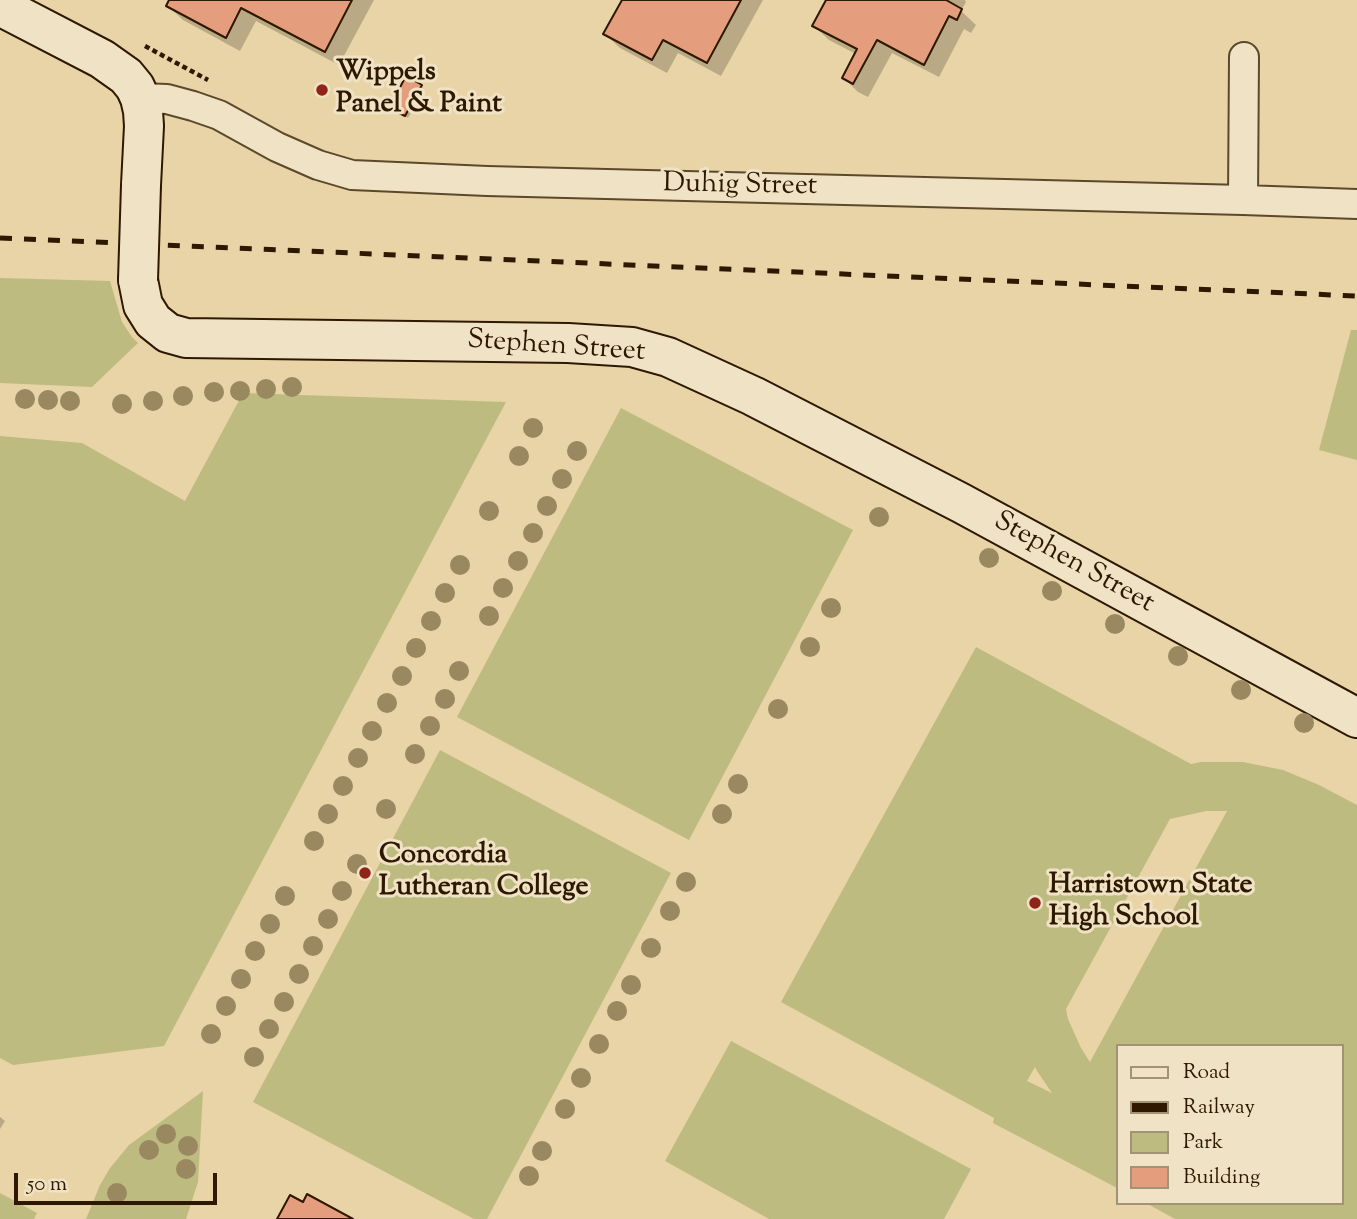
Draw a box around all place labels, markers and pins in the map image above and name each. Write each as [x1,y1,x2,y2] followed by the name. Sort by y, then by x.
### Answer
[336,57,502,123] place label: Wippels Panel & Paint
[314,82,330,98] marker: Wippels Panel & Paint
[379,840,589,906] place label: Concordia Lutheran College
[357,865,373,881] marker: Concordia Lutheran College
[1049,870,1253,936] place label: Harristown State High School
[1027,895,1043,911] marker: Harristown State High School

